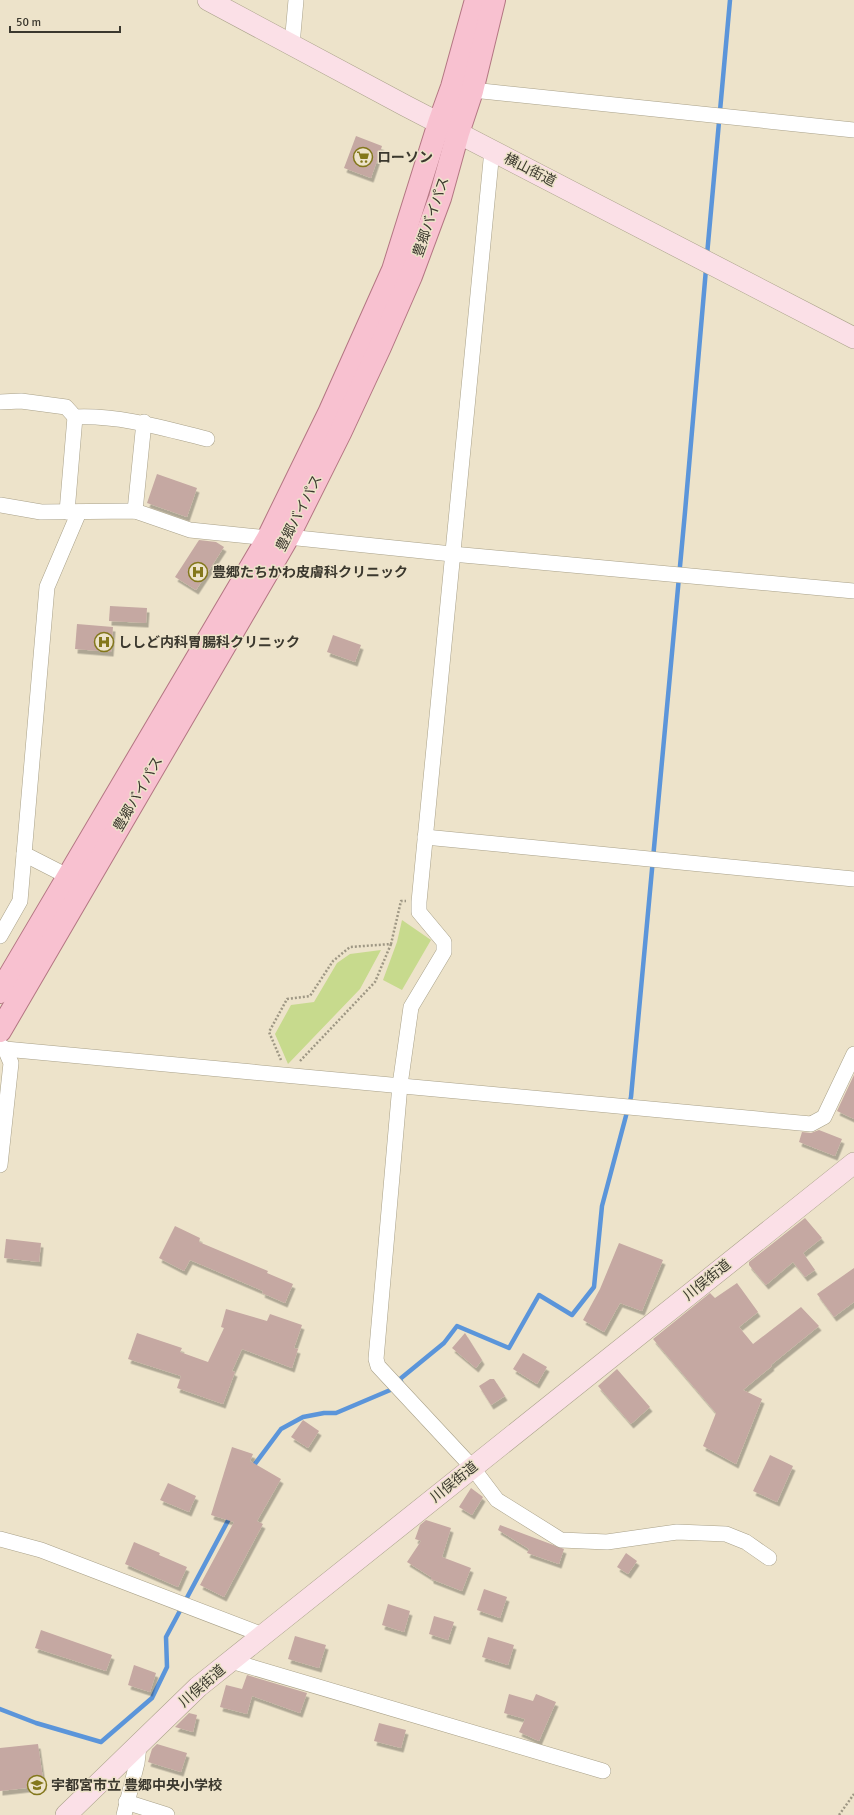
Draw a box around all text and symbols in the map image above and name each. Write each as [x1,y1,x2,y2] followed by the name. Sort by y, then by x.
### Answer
[10,8,120,34] scale bar
[16,15,41,30] text: 50 m
[352,146,374,168] supermarket icon: ローソン
[377,149,433,166] place label: ローソン
[501,150,559,190] street label: 横山街道
[409,175,453,259] street label: 豊郷バイパス
[272,472,326,554] street label: 豊郷バイパス
[187,561,209,583] hospital icon: 豊郷たちかわ皮膚科クリニック
[212,564,408,581] place label: 豊郷たちかわ皮膚科クリニック
[93,631,115,653] hospital icon: ししど内科胃腸科クリニック
[118,634,300,651] place label: ししど内科胃腸科クリニック
[110,753,166,835] street label: 豊郷バイパス
[680,1256,734,1304] street label: 川俣街道
[427,1458,481,1506] street label: 川俣街道
[175,1661,229,1711] street label: 川俣街道
[26,1774,48,1796] school or university icon: 宇都宮市立 豊郷中央小学校
[51,1777,222,1794] place label: 宇都宮市立 豊郷中央小学校

